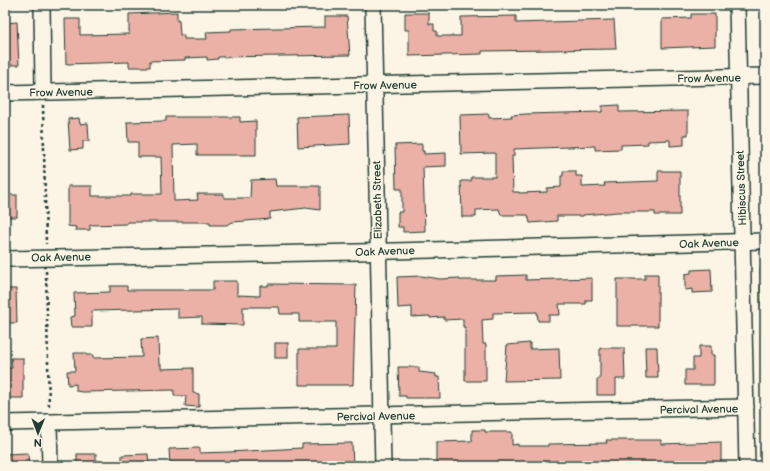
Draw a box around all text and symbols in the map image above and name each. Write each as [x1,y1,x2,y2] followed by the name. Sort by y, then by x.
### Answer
[677,71,741,86] street label: Frow Avenue
[353,78,417,93] street label: Frow Avenue
[29,85,93,100] street label: Frow Avenue
[734,150,749,226] street label: Hibiscus Street
[370,160,385,239] street label: Elizabeth Street
[679,236,740,251] street label: Oak Avenue
[355,244,416,259] street label: Oak Avenue
[31,250,91,265] street label: Oak Avenue
[660,402,739,417] street label: Percival Avenue
[337,409,416,424] street label: Percival Avenue
[18,413,58,453] north arrow
[34,436,42,449] text: N

